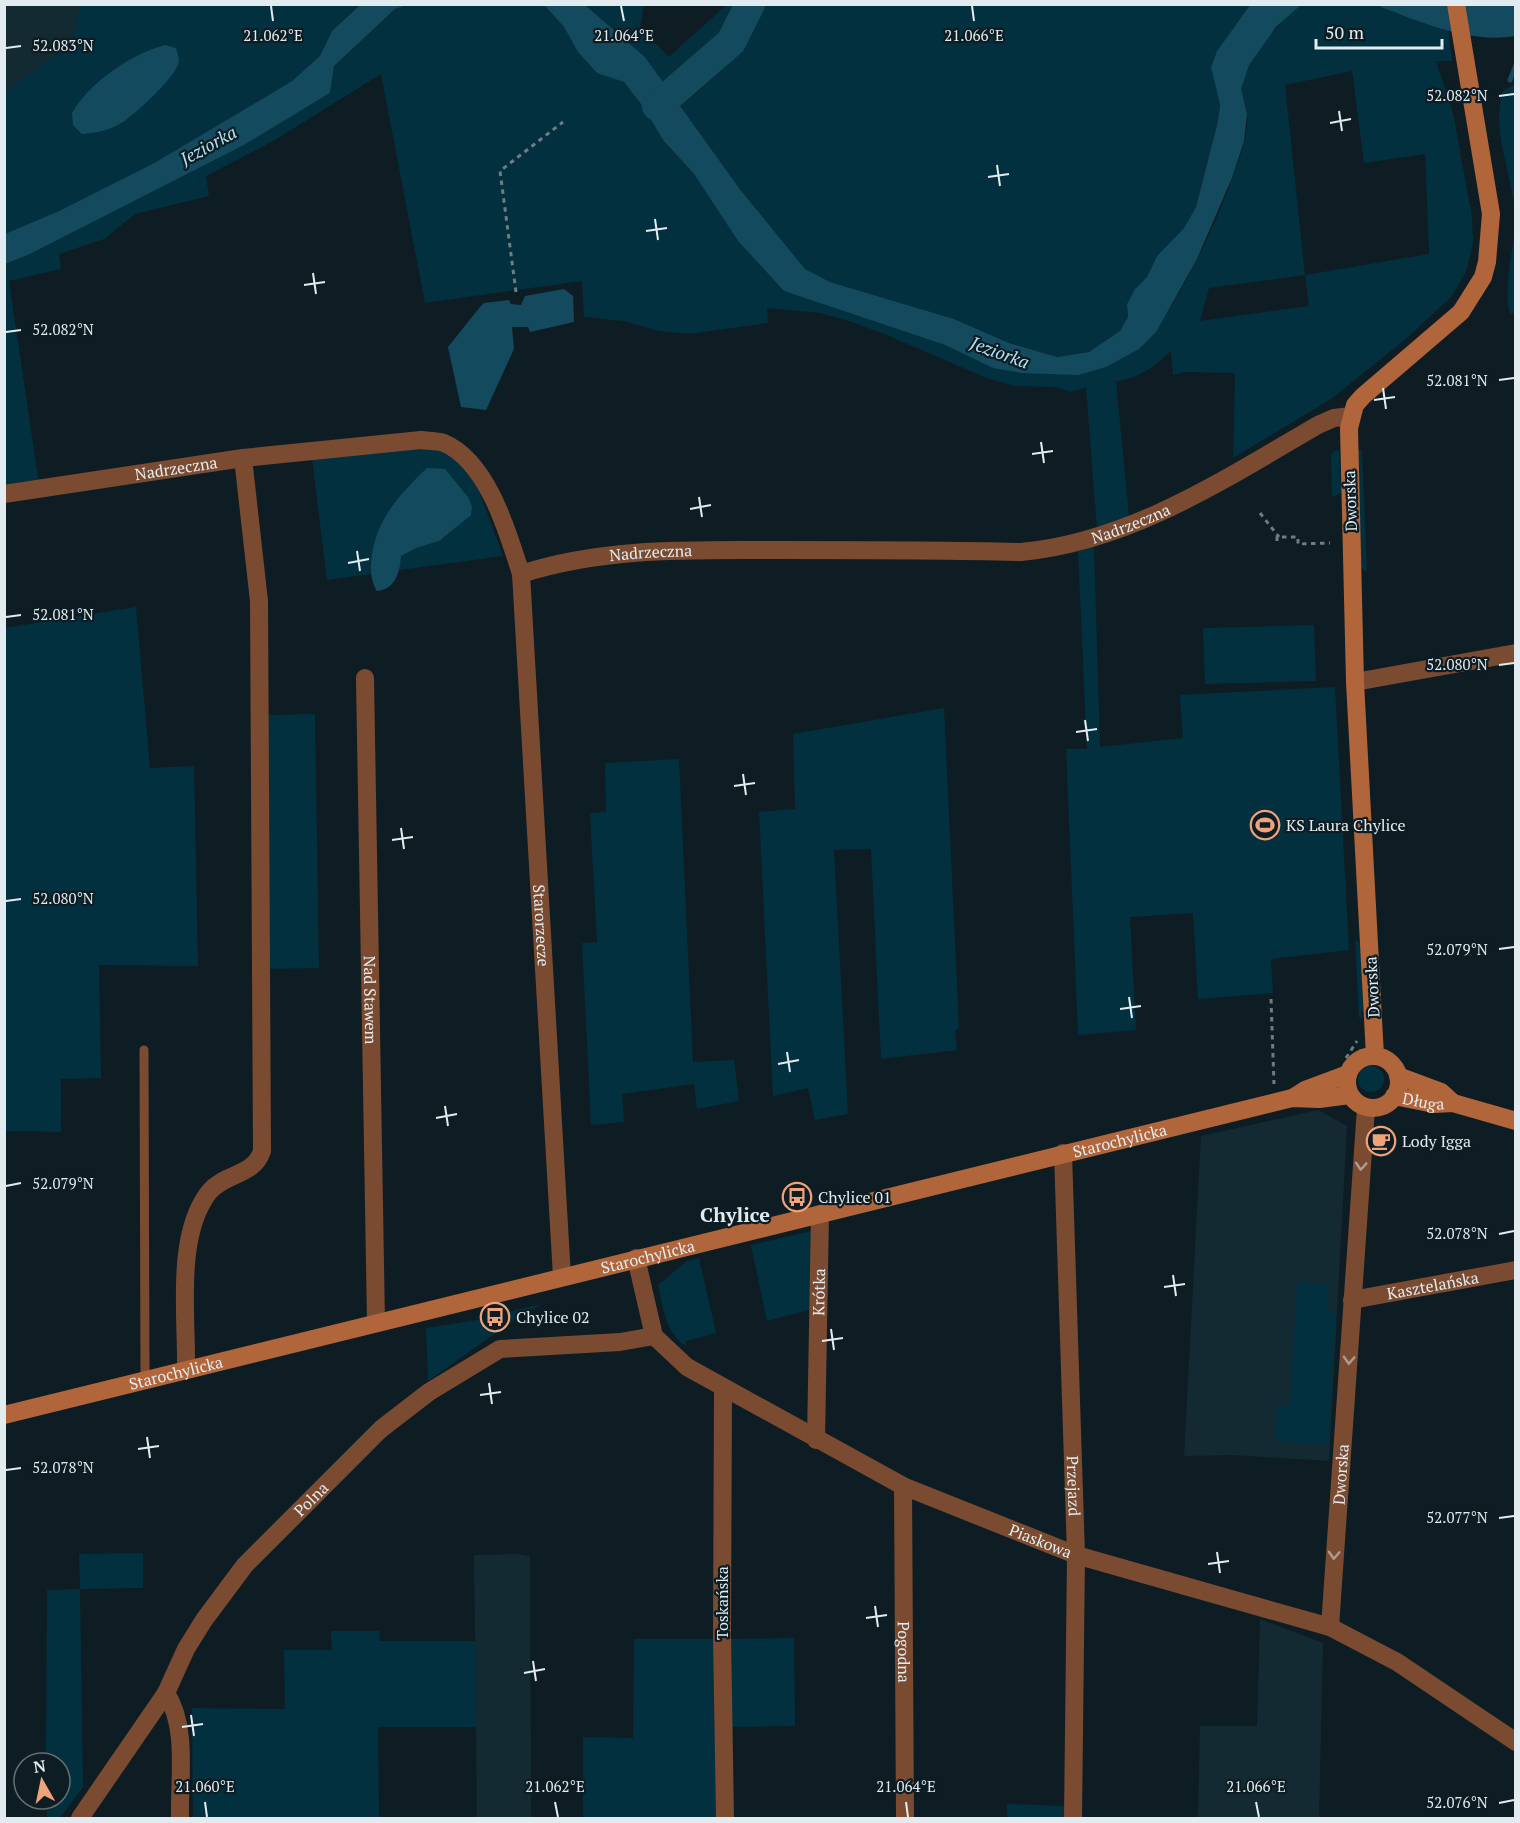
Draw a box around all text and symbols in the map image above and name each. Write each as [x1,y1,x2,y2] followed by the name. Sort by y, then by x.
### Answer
[1316,12,1442,50] scale bar
[1325,20,1365,44] text: 50 m
[243,25,303,45] text: 21.062°E
[594,25,654,45] text: 21.064°E
[944,25,1004,45] text: 21.066°E
[32,35,94,55] text: 52.083°N
[1426,85,1488,105] text: 52.082°N
[175,120,241,171] water label: Jeziorka
[32,319,94,339] text: 52.082°N
[966,330,1033,374] water label: Jeziorka
[1426,370,1488,390] text: 52.081°N
[133,451,219,485] street label: Nadrzeczna
[1338,470,1362,532] street label: Dworska
[1088,498,1174,549] street label: Nadrzeczna
[608,539,692,566] street label: Nadrzeczna
[32,604,94,624] text: 52.081°N
[1426,654,1488,674] text: 52.080°N
[1249,809,1281,841] sports icon: KS Laura Chylice
[1286,814,1406,836] place label: KS Laura Chylice
[528,884,555,967] street label: Starorzecze
[32,888,94,908] text: 52.080°N
[1426,939,1488,959] text: 52.079°N
[359,955,382,1045] street label: Nad Stawem
[1359,956,1385,1018] street label: Dworska
[1401,1087,1445,1115] street label: Długa
[1070,1118,1169,1163] street label: Starochylicka
[1365,1125,1397,1157] cafe icon: Lody Igga
[1402,1130,1471,1152] place label: Lody Igga
[1355,1161,1368,1170] one-way arrow
[32,1173,94,1193] text: 52.079°N
[781,1181,813,1213] bus stop icon: Chylice 01
[818,1186,892,1208] place label: Chylice 01
[700,1201,770,1228] district label: Chylice
[1426,1223,1488,1243] text: 52.078°N
[599,1234,697,1279] street label: Starochylicka
[1385,1266,1480,1304] street label: Kasztelańska
[807,1268,830,1316] street label: Krótka
[479,1301,511,1333] bus stop icon: Chylice 02
[516,1306,590,1328] place label: Chylice 02
[127,1351,225,1395] street label: Starochylicka
[1342,1356,1355,1365] one-way arrow
[1327,1443,1354,1506] street label: Dworska
[1062,1455,1086,1517] street label: Przejazd
[32,1457,94,1477] text: 52.078°N
[289,1477,333,1521] street label: Polna
[1426,1507,1488,1527] text: 52.077°N
[1006,1518,1075,1563] street label: Piaskowa
[1327,1550,1340,1559] one-way arrow
[711,1566,733,1640] street label: Toskańska
[893,1621,915,1683] street label: Pogodna
[12,1751,72,1811] north arrow
[32,1754,47,1778] text: N
[175,1776,235,1796] text: 21.060°E
[525,1776,585,1796] text: 21.062°E
[876,1776,936,1796] text: 21.064°E
[1226,1776,1286,1796] text: 21.066°E
[1426,1792,1488,1812] text: 52.076°N

